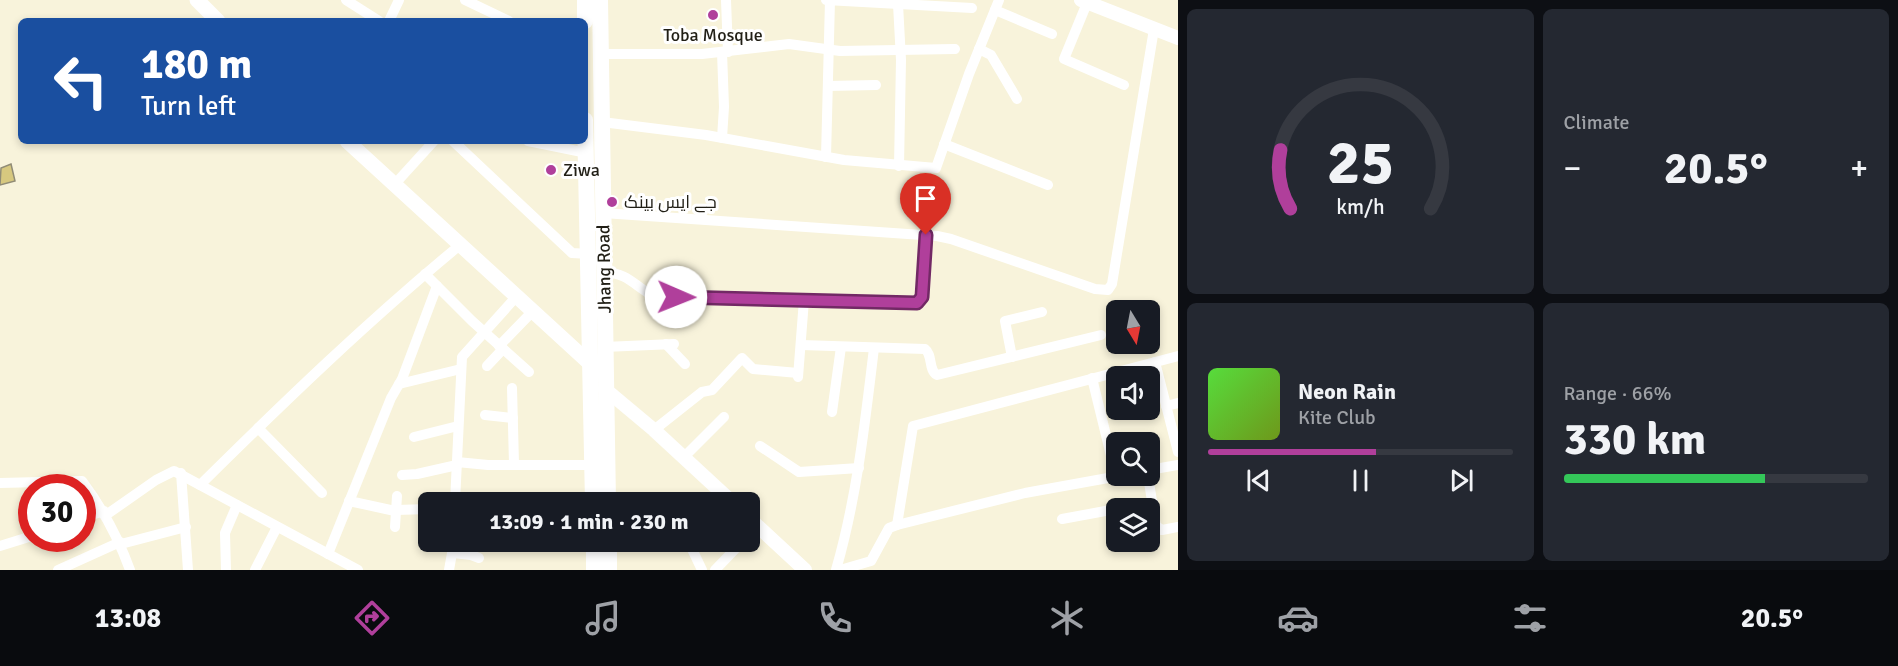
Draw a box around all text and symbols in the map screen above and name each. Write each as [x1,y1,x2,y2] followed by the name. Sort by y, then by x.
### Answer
[706,8,720,22] marker: Toba Mosque
[663,24,763,46] place label: Toba Mosque
[141,39,252,90] text: 180 m
[42,42,120,120] icon: left
[141,90,236,123] text: Turn left
[1564,110,1629,135] text: Climate
[1327,124,1394,201] text: 25
[1664,141,1768,196] text: 20.5°
[1564,148,1581,189] text: −
[1850,148,1868,189] text: +
[563,159,600,181] place label: Ziwa
[544,163,558,177] marker: Ziwa
[900,173,951,235] pin
[909,182,942,215] icon: arrive
[624,191,717,213] place label: جے ایس بینک
[1336,194,1385,220] text: km/h
[605,195,619,209] marker: جے ایس بینک
[592,224,616,314] street label: Jhang Road
[644,265,708,329] position arrow
[1106,300,1160,354] north arrow
[1106,300,1160,552] map controls
[1106,366,1160,420] button: sound
[1298,378,1396,405] text: Neon Rain
[1564,381,1672,406] text: Range · 66%
[1298,405,1376,430] text: Kite Club
[1564,412,1706,467] text: 330 km
[1106,432,1160,486] button: search
[1242,464,1275,497] icon: previous
[1344,464,1377,497] icon: pause
[1445,464,1478,497] icon: next
[18,474,96,552] speed limit sign: 30
[1106,498,1160,552] button: layers
[489,508,689,535] text: 13:09 · 1 min · 230 m
[351,597,393,639] icon: directions
[582,597,624,639] icon: music
[814,597,856,639] icon: phone
[1046,597,1088,639] icon: climate
[1277,597,1319,639] icon: car
[1509,597,1551,639] icon: filters
[95,602,161,635] text: 13:08
[1741,602,1803,635] text: 20.5°

